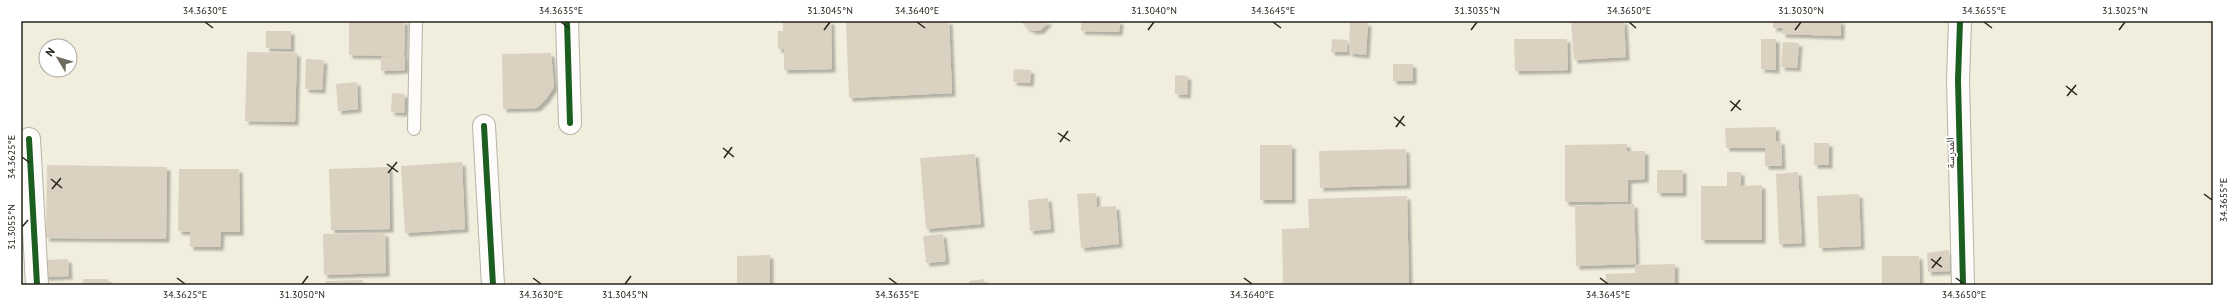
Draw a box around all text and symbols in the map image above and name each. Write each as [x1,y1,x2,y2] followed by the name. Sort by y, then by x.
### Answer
[183,4,227,17] text: 34.3630°E
[539,4,583,17] text: 34.3635°E
[807,4,853,17] text: 31.3045°N
[895,4,939,17] text: 34.3640°E
[1131,4,1177,17] text: 31.3040°N
[1251,4,1295,17] text: 34.3645°E
[1454,4,1500,17] text: 31.3035°N
[1607,4,1651,17] text: 34.3650°E
[1778,4,1824,17] text: 31.3030°N
[1962,4,2006,17] text: 34.3655°E
[2102,4,2148,17] text: 31.3025°N
[38,38,78,78] north arrow
[42,45,58,59] text: N
[5,135,18,179] text: 34.3625°E
[1943,137,1957,169] street label: المدرسة
[2217,178,2230,222] text: 34.3655°E
[5,204,18,250] text: 31.3055°N
[163,288,207,301] text: 34.3625°E
[279,288,325,301] text: 31.3050°N
[519,288,563,301] text: 34.3630°E
[602,288,648,301] text: 31.3045°N
[875,288,919,301] text: 34.3635°E
[1230,288,1274,301] text: 34.3640°E
[1586,288,1630,301] text: 34.3645°E
[1942,288,1986,301] text: 34.3650°E

